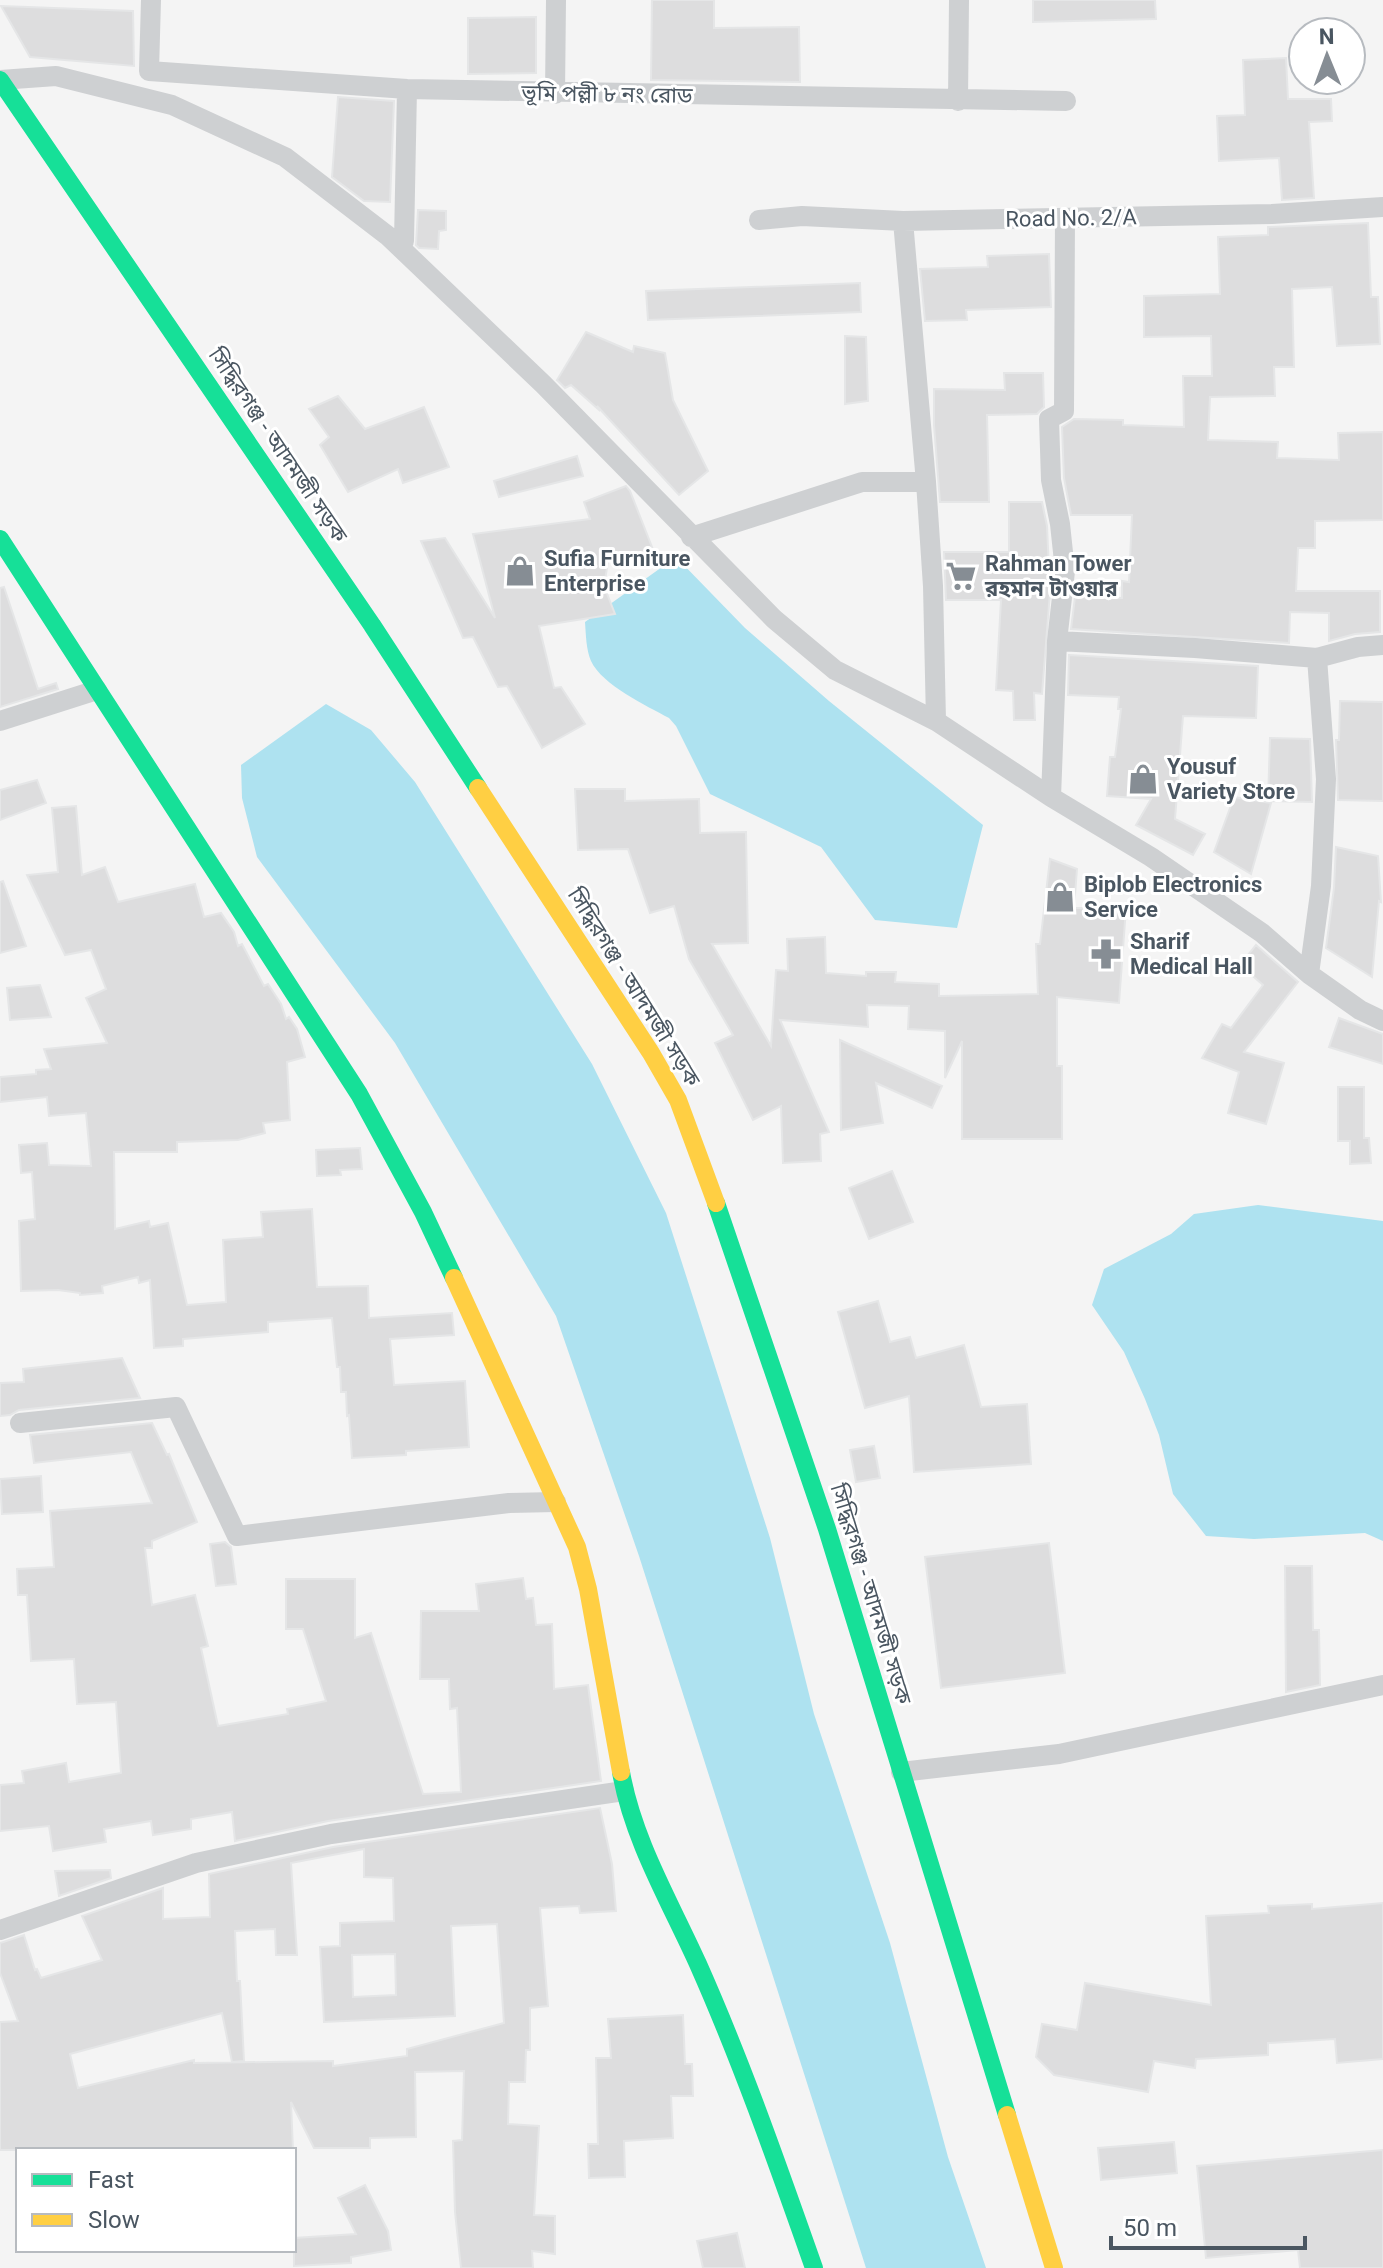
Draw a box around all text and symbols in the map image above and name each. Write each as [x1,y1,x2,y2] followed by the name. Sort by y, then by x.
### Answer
[1287,16,1367,96] north arrow
[1319,24,1335,49] text: N
[520,80,693,109] street label: ভূমি পল্লী ৮ নং রোড
[1005,204,1137,232] street label: Road No. 2/A
[203,342,353,547] street label: সিদ্ধিরগঞ্জ - আদমজী সড়ক
[544,546,691,596] place label: Sufia Furniture Enterprise
[984,551,1132,601] place label: Rahman Tower রহমান টাওয়ার
[503,554,537,588] shop icon: Sufia Furniture Enterprise
[944,559,978,593] supermarket icon: Rahman Tower রহমান টাওয়ার
[1167,754,1295,804] place label: Yousuf Variety Store
[1126,762,1160,796] shop icon: Yousuf Variety Store
[1084,872,1262,922] place label: Biplob Electronics Service
[1043,880,1077,914] shop icon: Biplob Electronics Service
[562,882,705,1091] street label: সিদ্ধিরগঞ্জ - আদমজী সড়ক
[1130,929,1253,979] place label: Sharif Medical Hall
[1089,937,1123,971] pharmacy icon: Sharif Medical Hall
[825,1480,917,1708] street label: সিদ্ধিরগঞ্জ - আদমজী সড়ক
[16,2148,296,2252] legend
[88,2166,134,2194] text: Fast
[1111,2200,1305,2250] scale bar
[88,2206,140,2234] text: Slow
[1123,2214,1177,2242] text: 50 m

